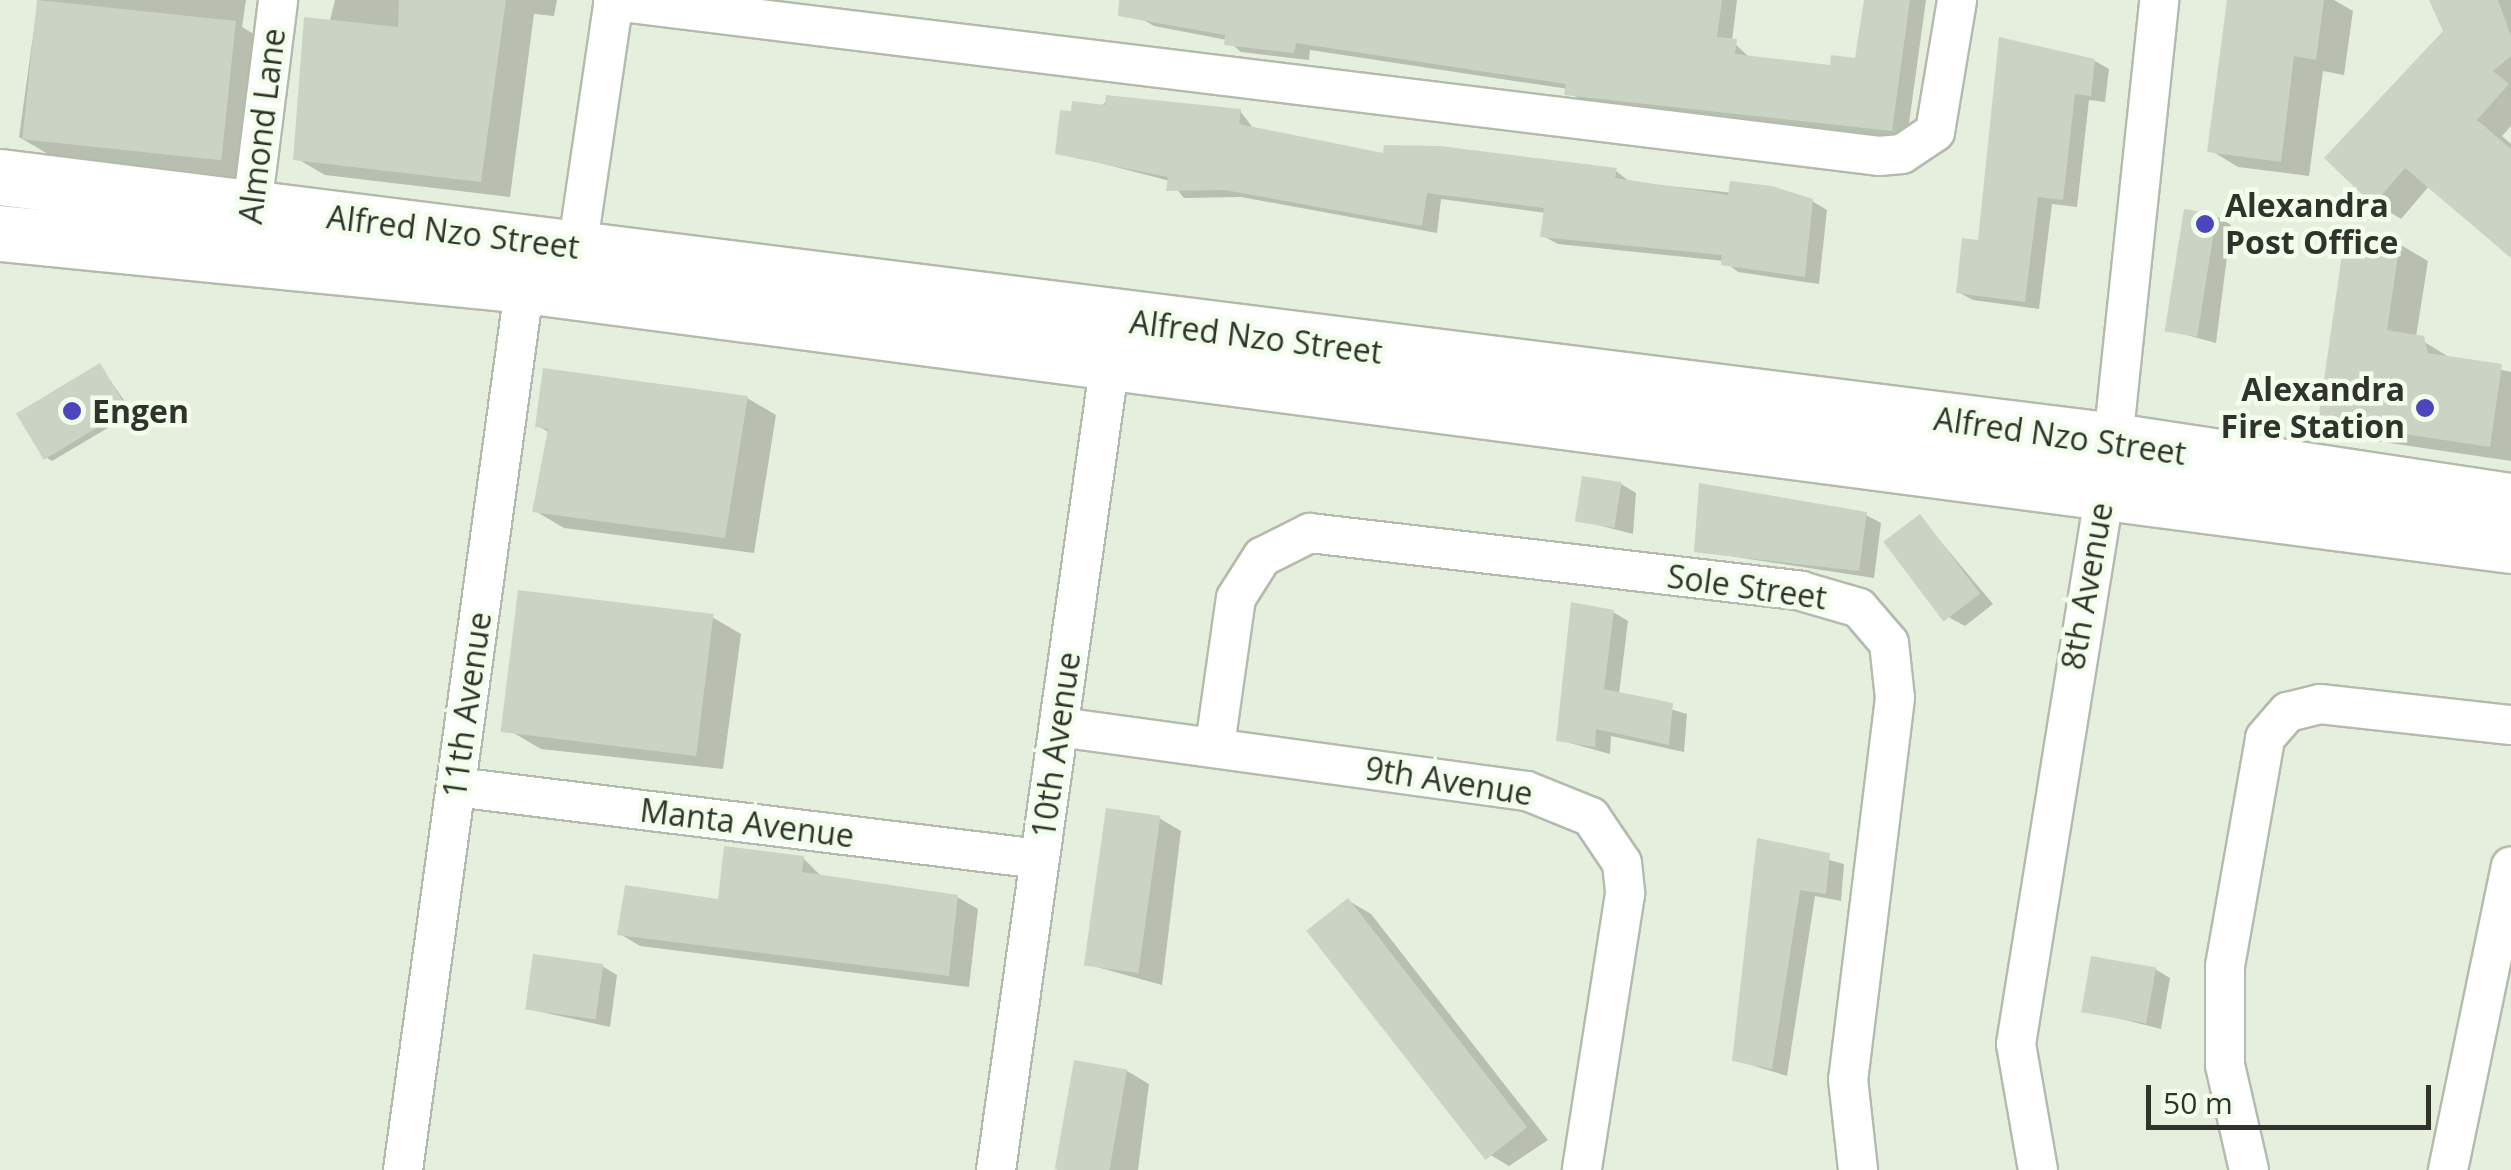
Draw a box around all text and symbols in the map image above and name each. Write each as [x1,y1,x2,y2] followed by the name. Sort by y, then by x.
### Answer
[231,26,293,226] street label: Almond Lane
[2225,187,2398,262] place label: Alexandra Post Office
[325,197,581,267] street label: Alfred Nzo Street
[2194,213,2216,235] marker: Alexandra Post Office
[1128,302,1384,372] street label: Alfred Nzo Street
[2221,371,2405,446] place label: Alexandra Fire Station
[92,392,189,430] place label: Engen
[2414,397,2436,419] marker: Alexandra Fire Station
[1932,399,2188,473] street label: Alfred Nzo Street
[61,400,83,422] marker: Engen
[2053,499,2121,673] street label: 8th Avenue
[1665,557,1829,617] street label: Sole Street
[435,610,499,800] street label: 11th Avenue
[1024,650,1088,840] street label: 10th Avenue
[1363,749,1535,813] street label: 9th Avenue
[638,791,856,855] street label: Manta Avenue
[2151,1065,2436,1127] scale bar
[2163,1082,2233,1123] text: 50 m

